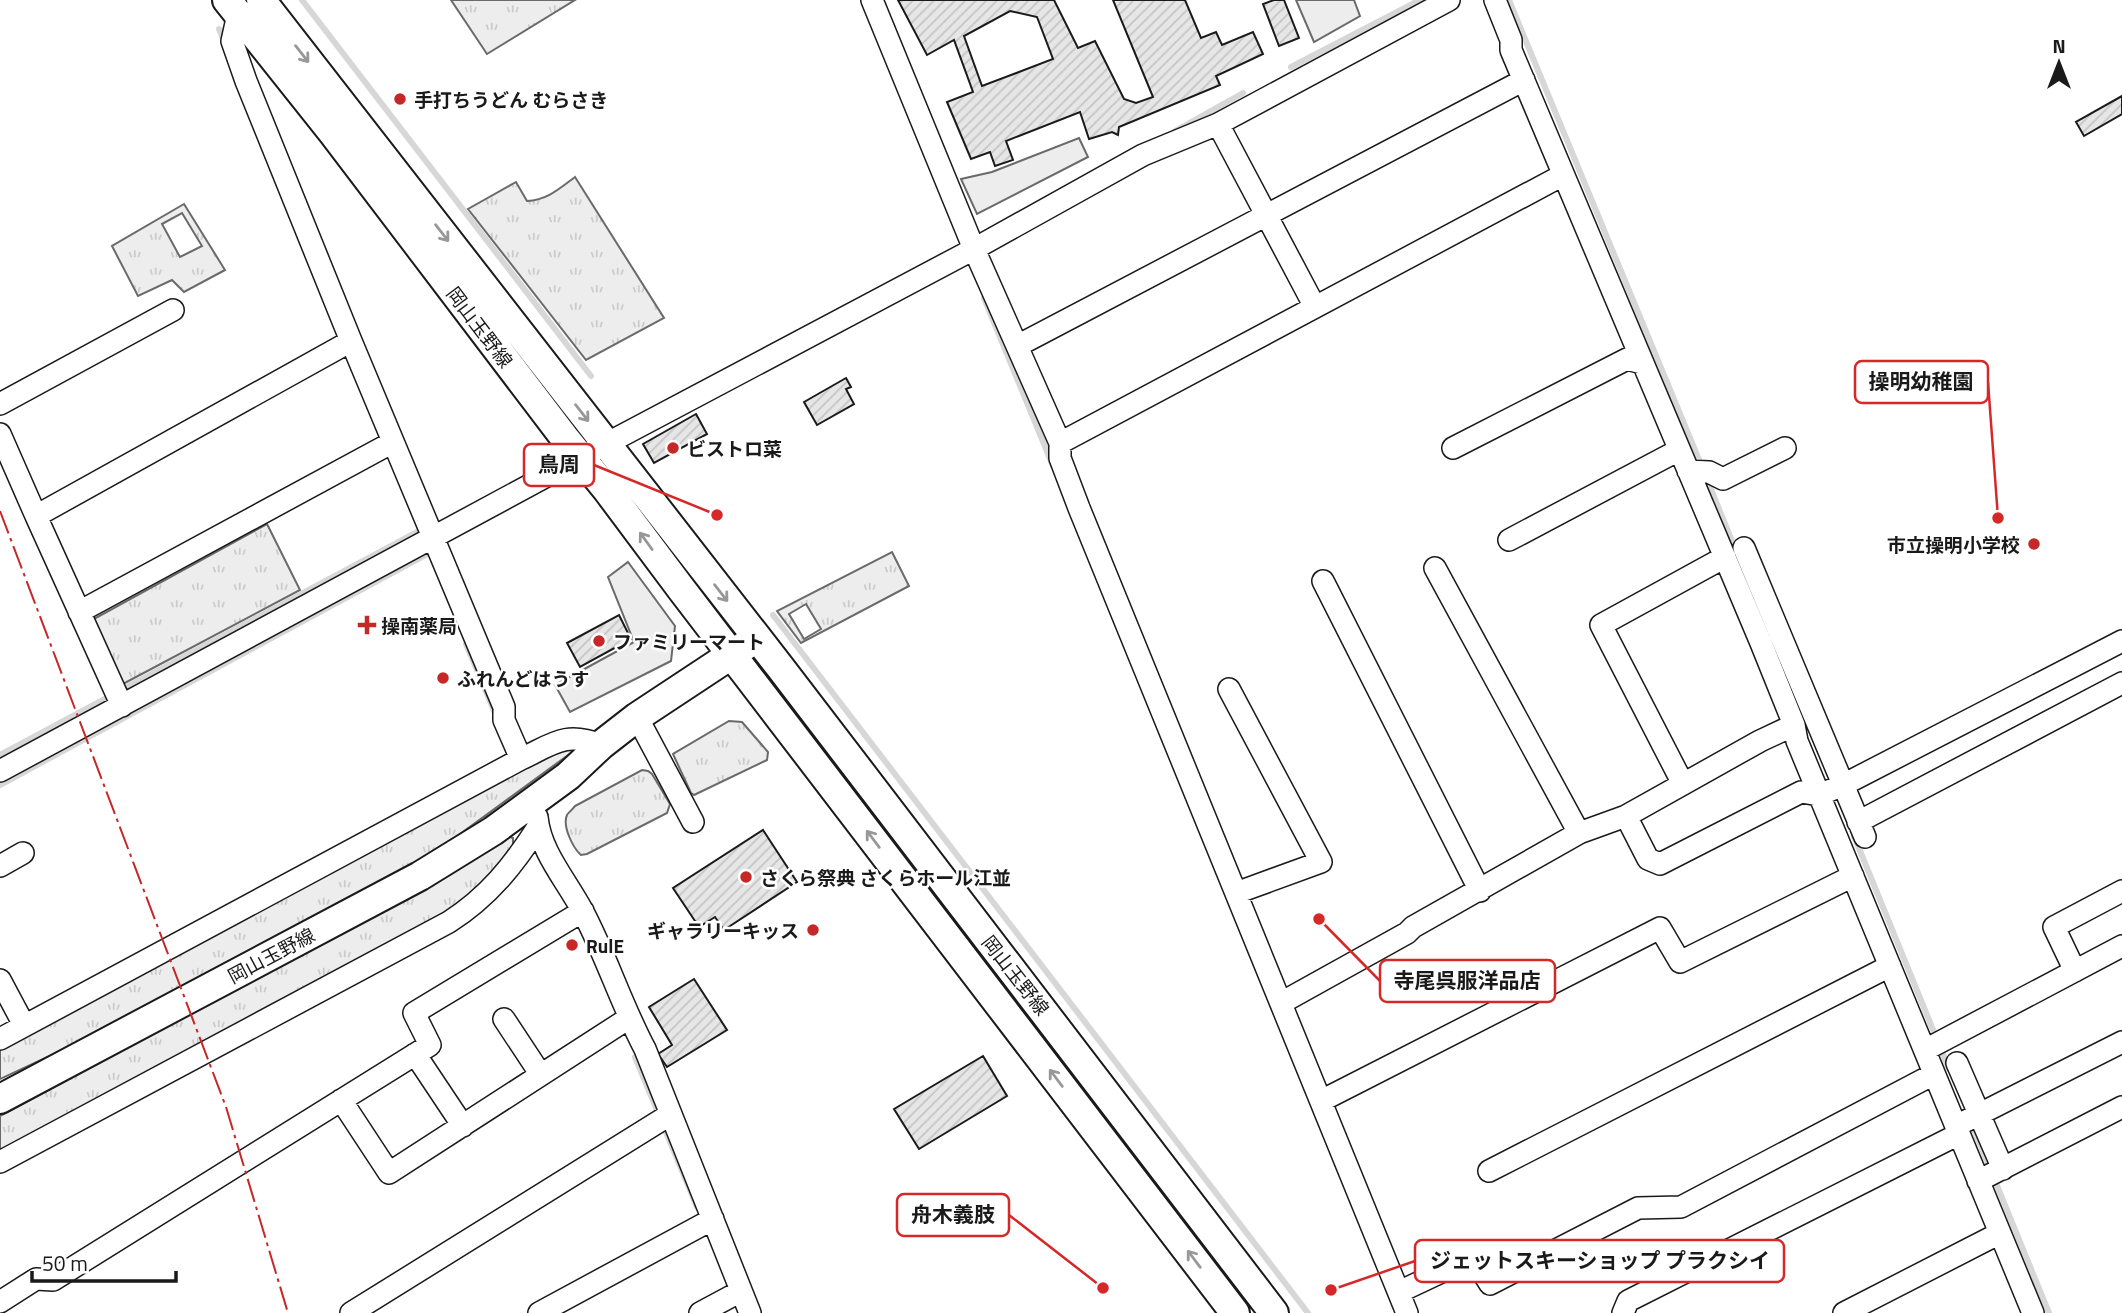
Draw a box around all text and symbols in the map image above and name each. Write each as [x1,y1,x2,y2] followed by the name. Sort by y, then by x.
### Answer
[2024,28,2094,98] north arrow
[2052,31,2066,60] text: N
[295,44,310,63] one-way arrow
[414,85,608,114] place label: 手打ちうどん むらさき
[392,91,408,107] marker: 手打ちうどん むらさき
[435,224,450,242] one-way arrow
[440,280,520,374] street label: 岡山玉野線
[1855,361,1988,403] callout: 操明幼稚園
[1869,365,1974,397] text: 操明幼稚園
[574,403,589,422] one-way arrow
[687,434,782,463] place label: ビストロ菜
[665,440,681,456] marker: ビストロ菜
[524,444,594,486] callout: 鳥周
[538,448,580,480] text: 鳥周
[1887,530,2020,559] place label: 市立操明小学校
[638,532,653,551] one-way arrow
[2026,536,2042,552] marker: 市立操明小学校
[714,583,729,602] one-way arrow
[381,611,457,640] place label: 操南薬局
[359,617,375,633] marker: 操南薬局
[613,627,765,656] place label: ファミリーマート
[591,633,607,649] marker: ファミリーマート
[457,664,589,693] place label: ふれんどはうす
[435,670,451,686] marker: ふれんどはうす
[865,830,880,849] one-way arrow
[760,863,1011,892] place label: さくら祭典 さくらホール江並
[738,869,754,885] marker: さくら祭典 さくらホール江並
[647,916,799,945] place label: ギャラリーキッス
[222,920,320,990] street label: 岡山玉野線
[805,922,821,938] marker: ギャラリーキッス
[975,929,1057,1021] street label: 岡山玉野線
[586,931,624,960] place label: RulE
[564,937,580,953] marker: RulE
[1380,960,1555,1002] callout: 寺尾呉服洋品店
[1394,964,1541,996] text: 寺尾呉服洋品店
[1048,1070,1063,1088] one-way arrow
[897,1194,1009,1236] callout: 舟木義肢
[911,1198,995,1230] text: 舟木義肢
[32,1240,175,1284] scale bar
[1415,1240,1784,1282] callout: ジェットスキーショップ プラクシイ
[1430,1244,1770,1276] text: ジェットスキーショップ プラクシイ
[42,1247,88,1279] text: 50 m
[1186,1250,1201,1269] one-way arrow

